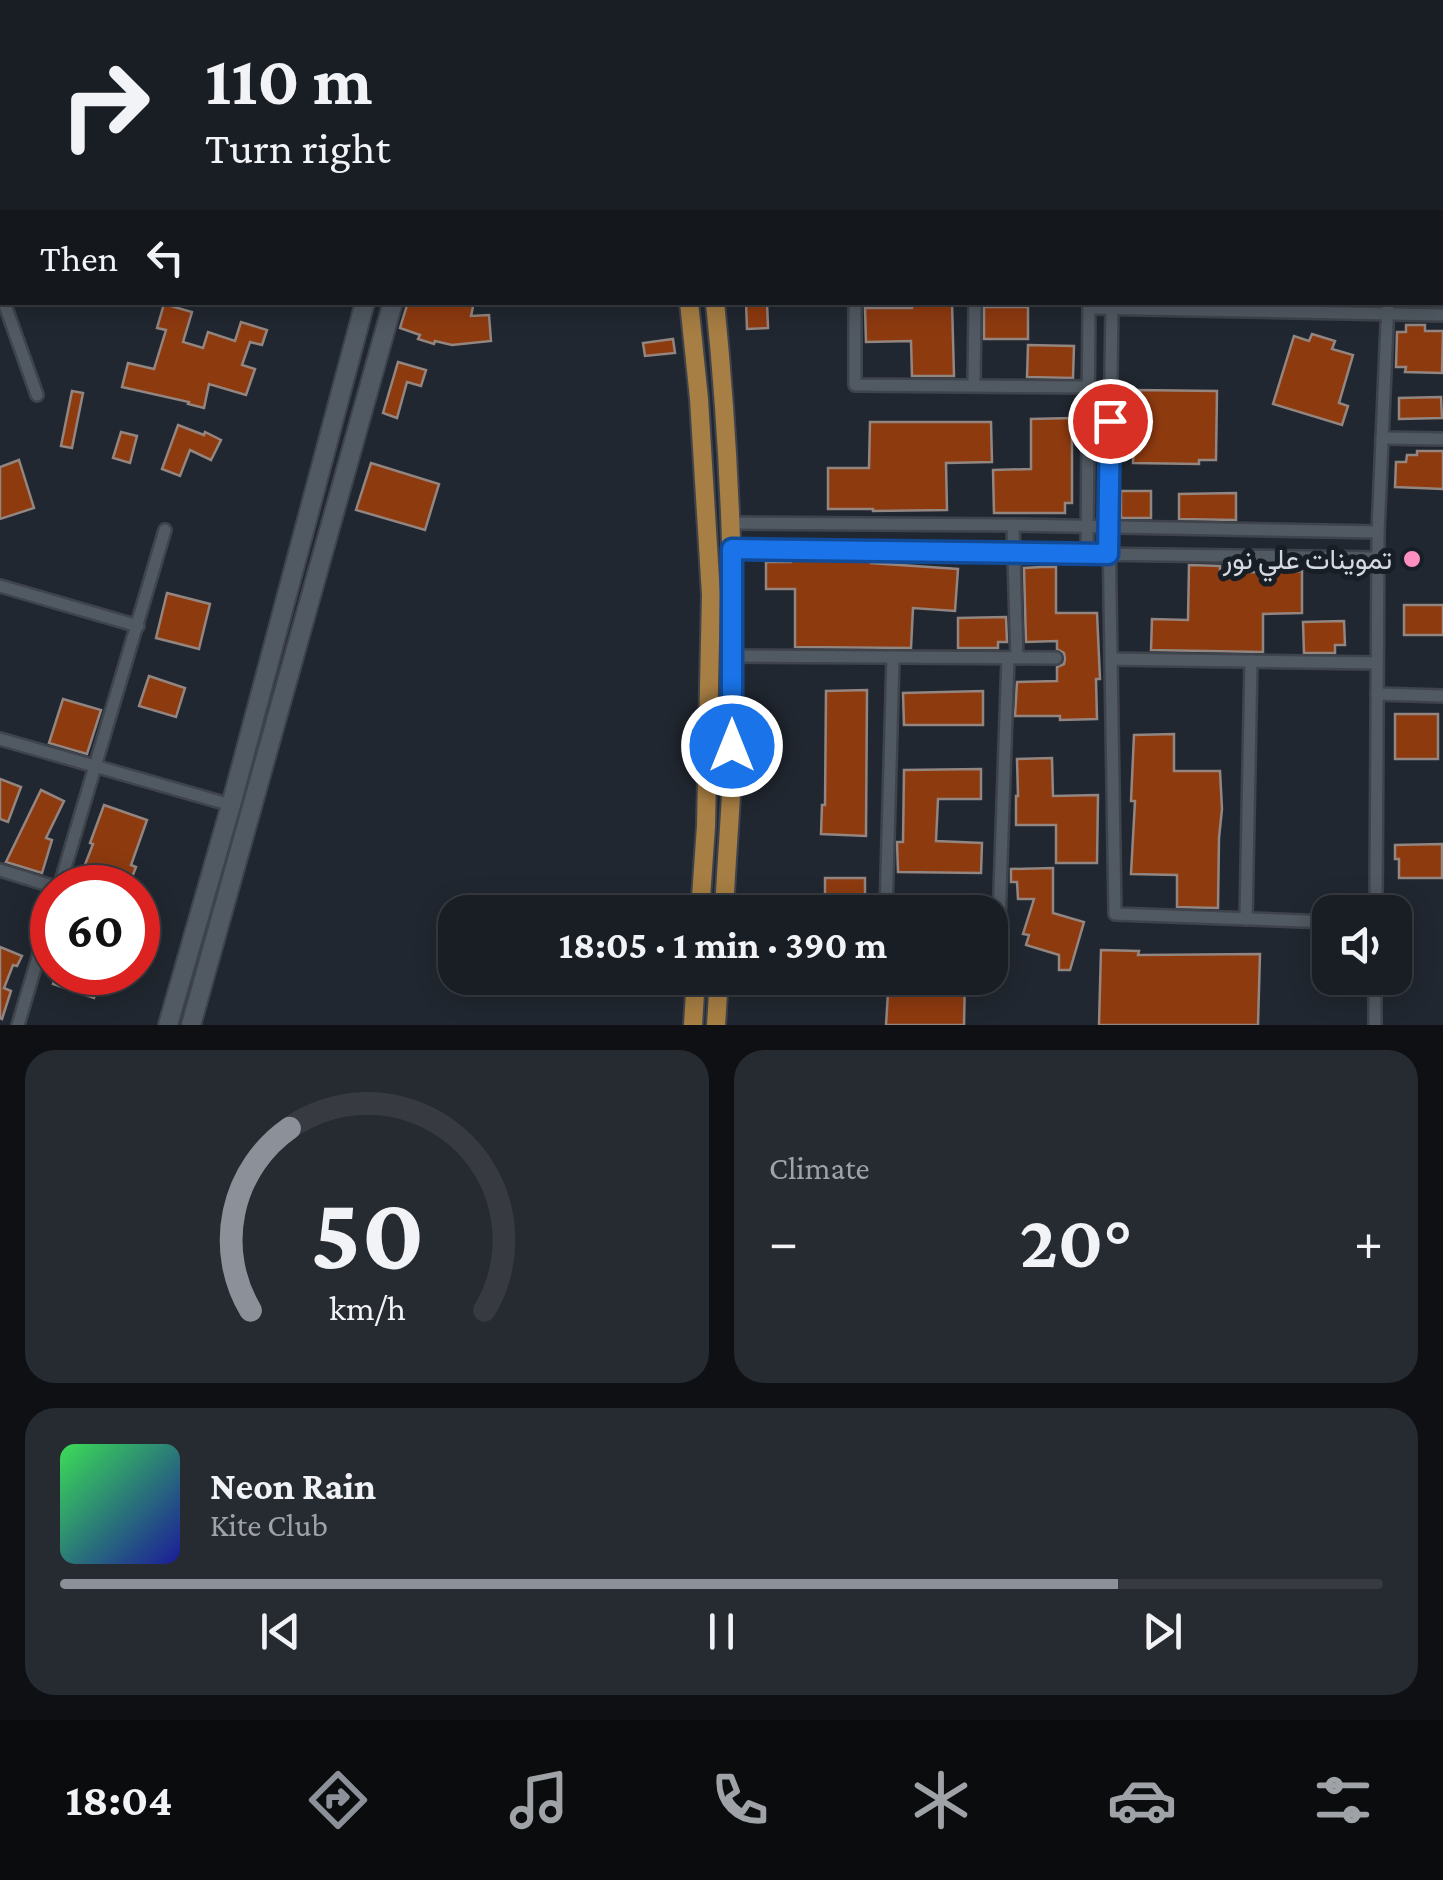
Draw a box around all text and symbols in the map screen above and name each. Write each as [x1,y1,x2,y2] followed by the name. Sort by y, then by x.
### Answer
[40,40,170,170] icon: right
[205,41,373,119] text: 110 m
[205,123,390,173] text: Turn right
[138,230,193,285] icon: left
[40,237,118,279] text: Then
[1068,379,1153,464] pin
[1083,394,1138,449] icon: arrive
[1222,544,1392,582] place label: تموينات علي نور
[1401,548,1423,570] marker: تموينات علي نور
[680,694,784,798] position arrow
[30,865,160,995] speed limit sign: 60
[1312,895,1412,995] map controls
[1312,895,1412,995] button: sound
[559,924,887,966] text: 18:05 · 1 min · 390 m
[769,1150,870,1186] text: Climate
[310,1175,424,1290] text: 50
[1019,1200,1133,1283] text: 20°
[769,1211,798,1272] text: −
[1354,1211,1383,1272] text: +
[328,1288,406,1328] text: km/h
[210,1465,376,1507] text: Neon Rain
[210,1507,328,1543] text: Kite Club
[253,1604,308,1659] icon: previous
[694,1604,749,1659] icon: pause
[1135,1604,1190,1659] icon: next
[303,1765,373,1835] icon: directions
[504,1765,574,1835] icon: music
[705,1765,775,1835] icon: phone
[906,1765,976,1835] icon: climate
[1107,1765,1177,1835] icon: car
[1308,1765,1378,1835] icon: filters
[65,1775,173,1825] text: 18:04

